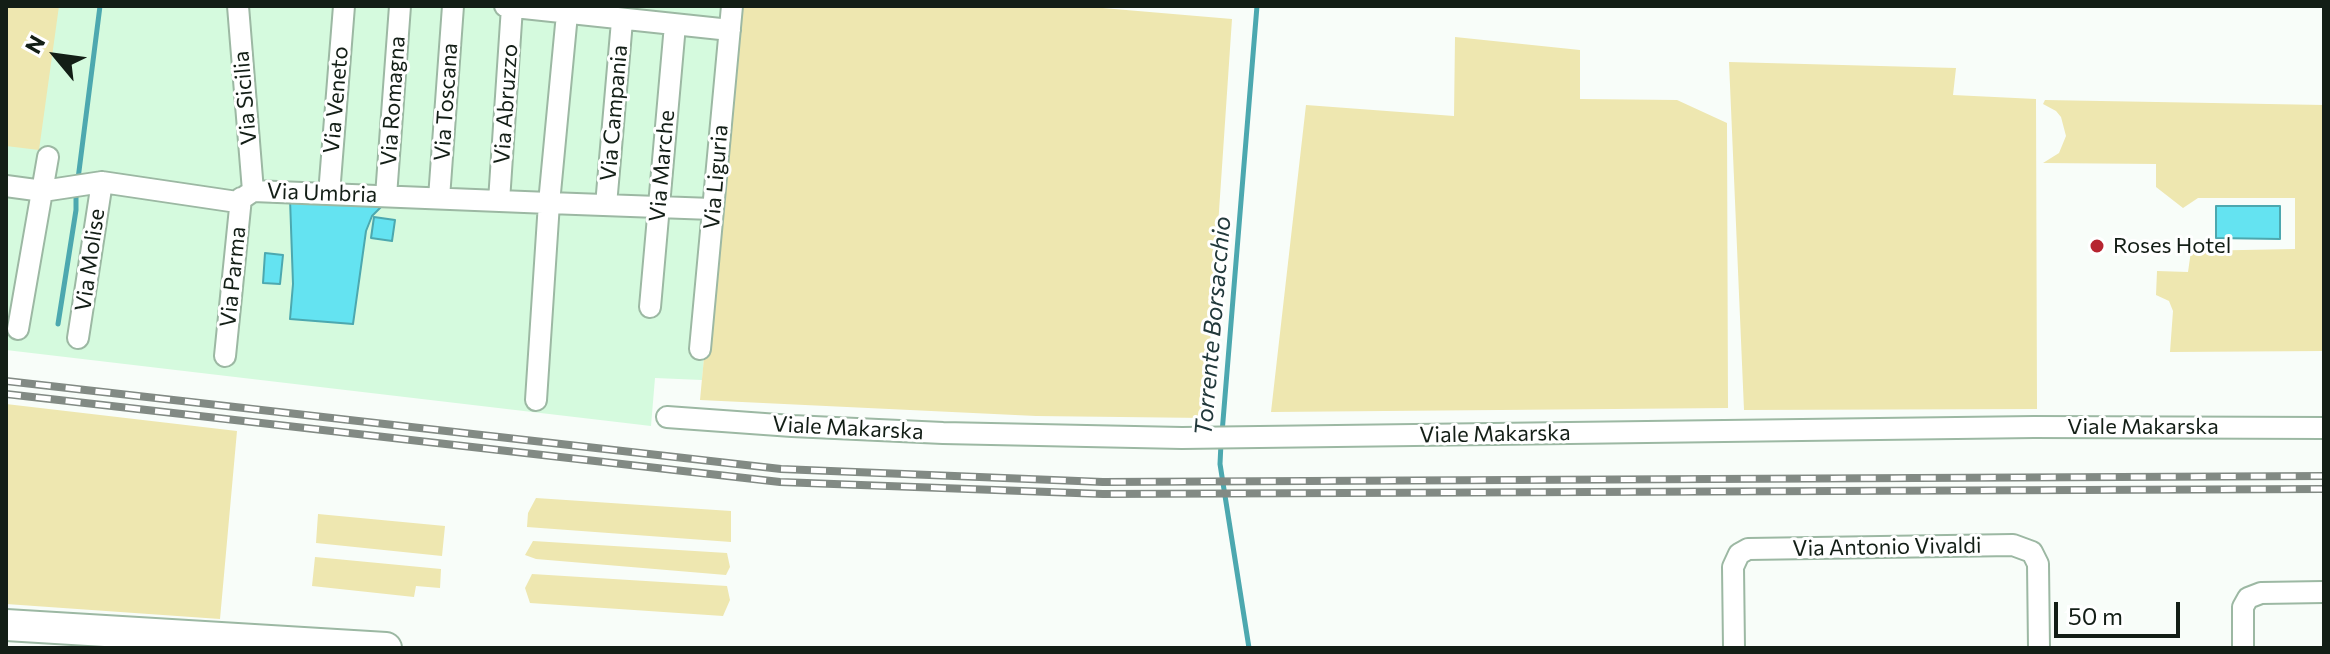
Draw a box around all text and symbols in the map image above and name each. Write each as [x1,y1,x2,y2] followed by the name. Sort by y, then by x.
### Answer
[16,16,96,96] north arrow
[19,30,50,58] text: N
[375,35,411,167] street label: Via Romagna
[429,42,463,162] street label: Via Toscana
[489,43,523,165] street label: Via Abruzzo
[595,44,633,182] street label: Via Campania
[318,45,354,155] street label: Via Veneto
[228,50,262,146] street label: Via Sicilia
[644,109,680,223] street label: Via Marche
[698,124,734,230] street label: Via Liguria
[266,178,378,208] street label: Via Umbria
[70,207,110,313] street label: Via Molise
[1189,215,1237,437] water label: Torrente Borsacchio
[215,225,251,329] street label: Via Parma
[2113,233,2231,259] place label: Roses Hotel
[2088,237,2106,255] marker: Roses Hotel
[772,411,924,445] street label: Viale Makarska
[2067,414,2219,440] street label: Viale Makarska
[1419,419,1571,449] street label: Viale Makarska
[1792,532,1982,562] street label: Via Antonio Vivaldi
[2058,586,2184,636] scale bar
[2068,601,2123,630] text: 50 m

